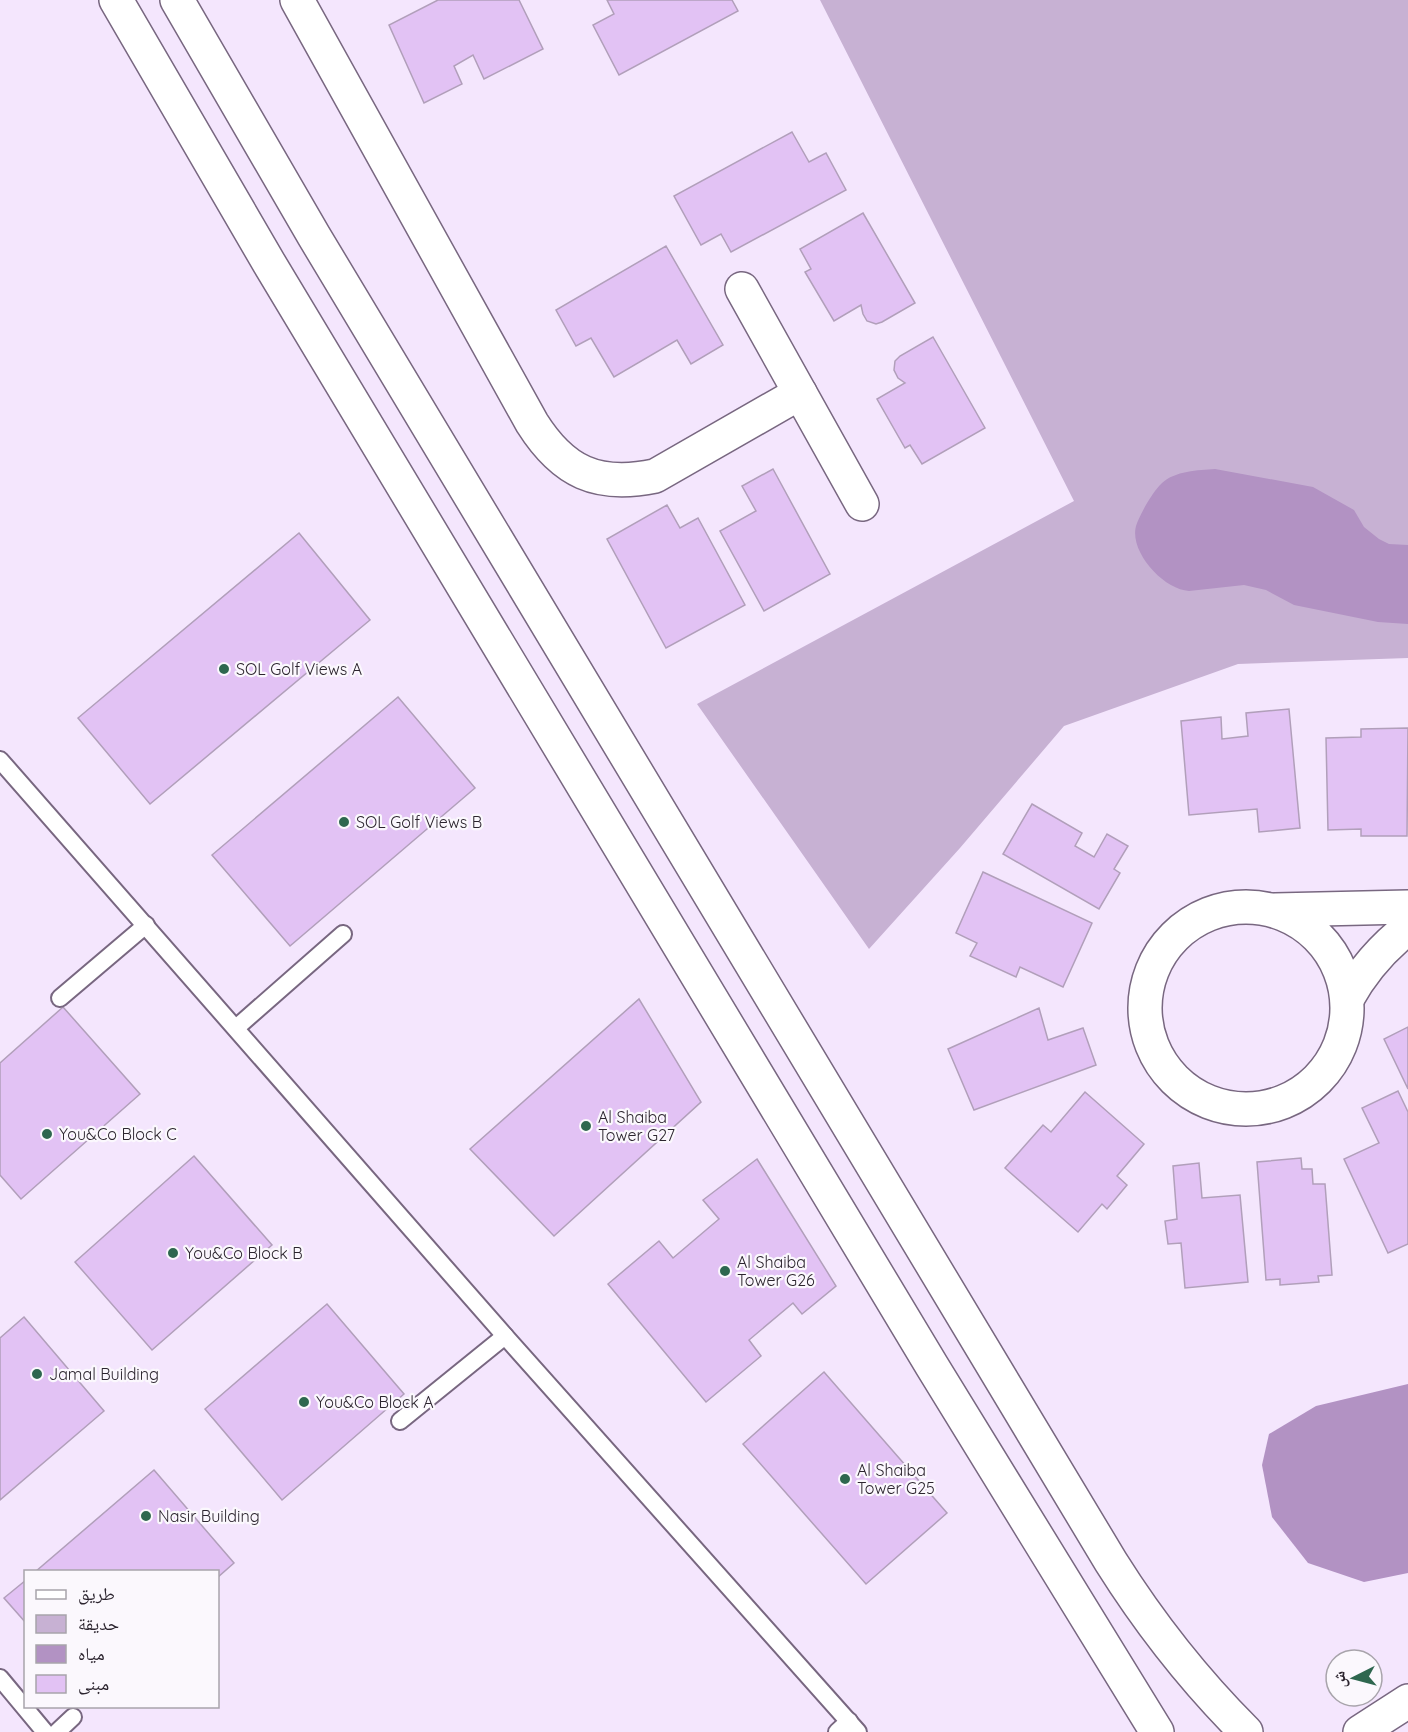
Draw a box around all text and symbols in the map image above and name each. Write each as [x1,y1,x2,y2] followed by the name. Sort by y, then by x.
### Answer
[236,659,362,679] place label: SOL Golf Views A
[217,662,231,676] marker: SOL Golf Views A
[356,812,482,832] place label: SOL Golf Views B
[337,815,351,829] marker: SOL Golf Views B
[598,1107,675,1145] place label: Al Shaiba Tower G27
[579,1119,593,1133] marker: Al Shaiba Tower G27
[59,1124,177,1144] place label: You&Co Block C
[40,1127,54,1141] marker: You&Co Block C
[185,1243,303,1263] place label: You&Co Block B
[166,1246,180,1260] marker: You&Co Block B
[737,1252,815,1290] place label: Al Shaiba Tower G26
[718,1264,732,1278] marker: Al Shaiba Tower G26
[49,1364,159,1384] place label: Jamal Building
[30,1367,44,1381] marker: Jamal Building
[316,1392,434,1412] place label: You&Co Block A
[297,1395,311,1409] marker: You&Co Block A
[857,1460,935,1498] place label: Al Shaiba Tower G25
[838,1472,852,1486] marker: Al Shaiba Tower G25
[158,1506,260,1526] place label: Nasir Building
[139,1509,153,1523] marker: Nasir Building
[24,1570,219,1708] legend
[78,1582,115,1605] text: طريق
[78,1612,119,1635] text: حديقة
[78,1642,105,1665] text: مياه
[1324,1648,1384,1708] north arrow
[1328,1670,1350,1689] text: ش
[78,1672,109,1695] text: مبنى

